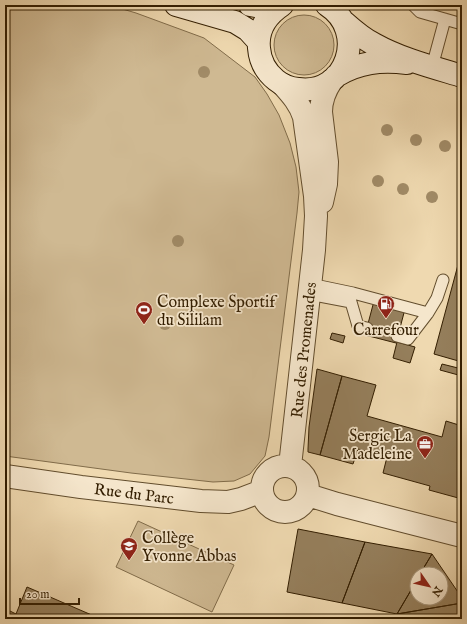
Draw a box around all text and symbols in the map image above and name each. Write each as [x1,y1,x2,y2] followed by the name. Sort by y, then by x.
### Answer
[288,281,322,419] street label: Rue des Promenades
[157,293,278,331] place label: Complexe Sportif du Sililam
[376,294,396,319] fuel station icon: Carrefour
[134,300,154,325] sports icon: Complexe Sportif du Sililam
[353,321,419,341] place label: Carrefour
[342,427,412,465] place label: Sergic La Madeleine
[415,434,435,459] office icon: Sergic La Madeleine
[93,480,175,510] street label: Rue du Parc
[142,529,237,567] place label: Collège Yvonne Abbas
[119,536,139,561] school or university icon: Collège Yvonne Abbas
[409,566,449,606] north arrow
[20,580,79,606] scale bar
[428,582,445,599] text: N
[26,587,49,602] text: 20 m

